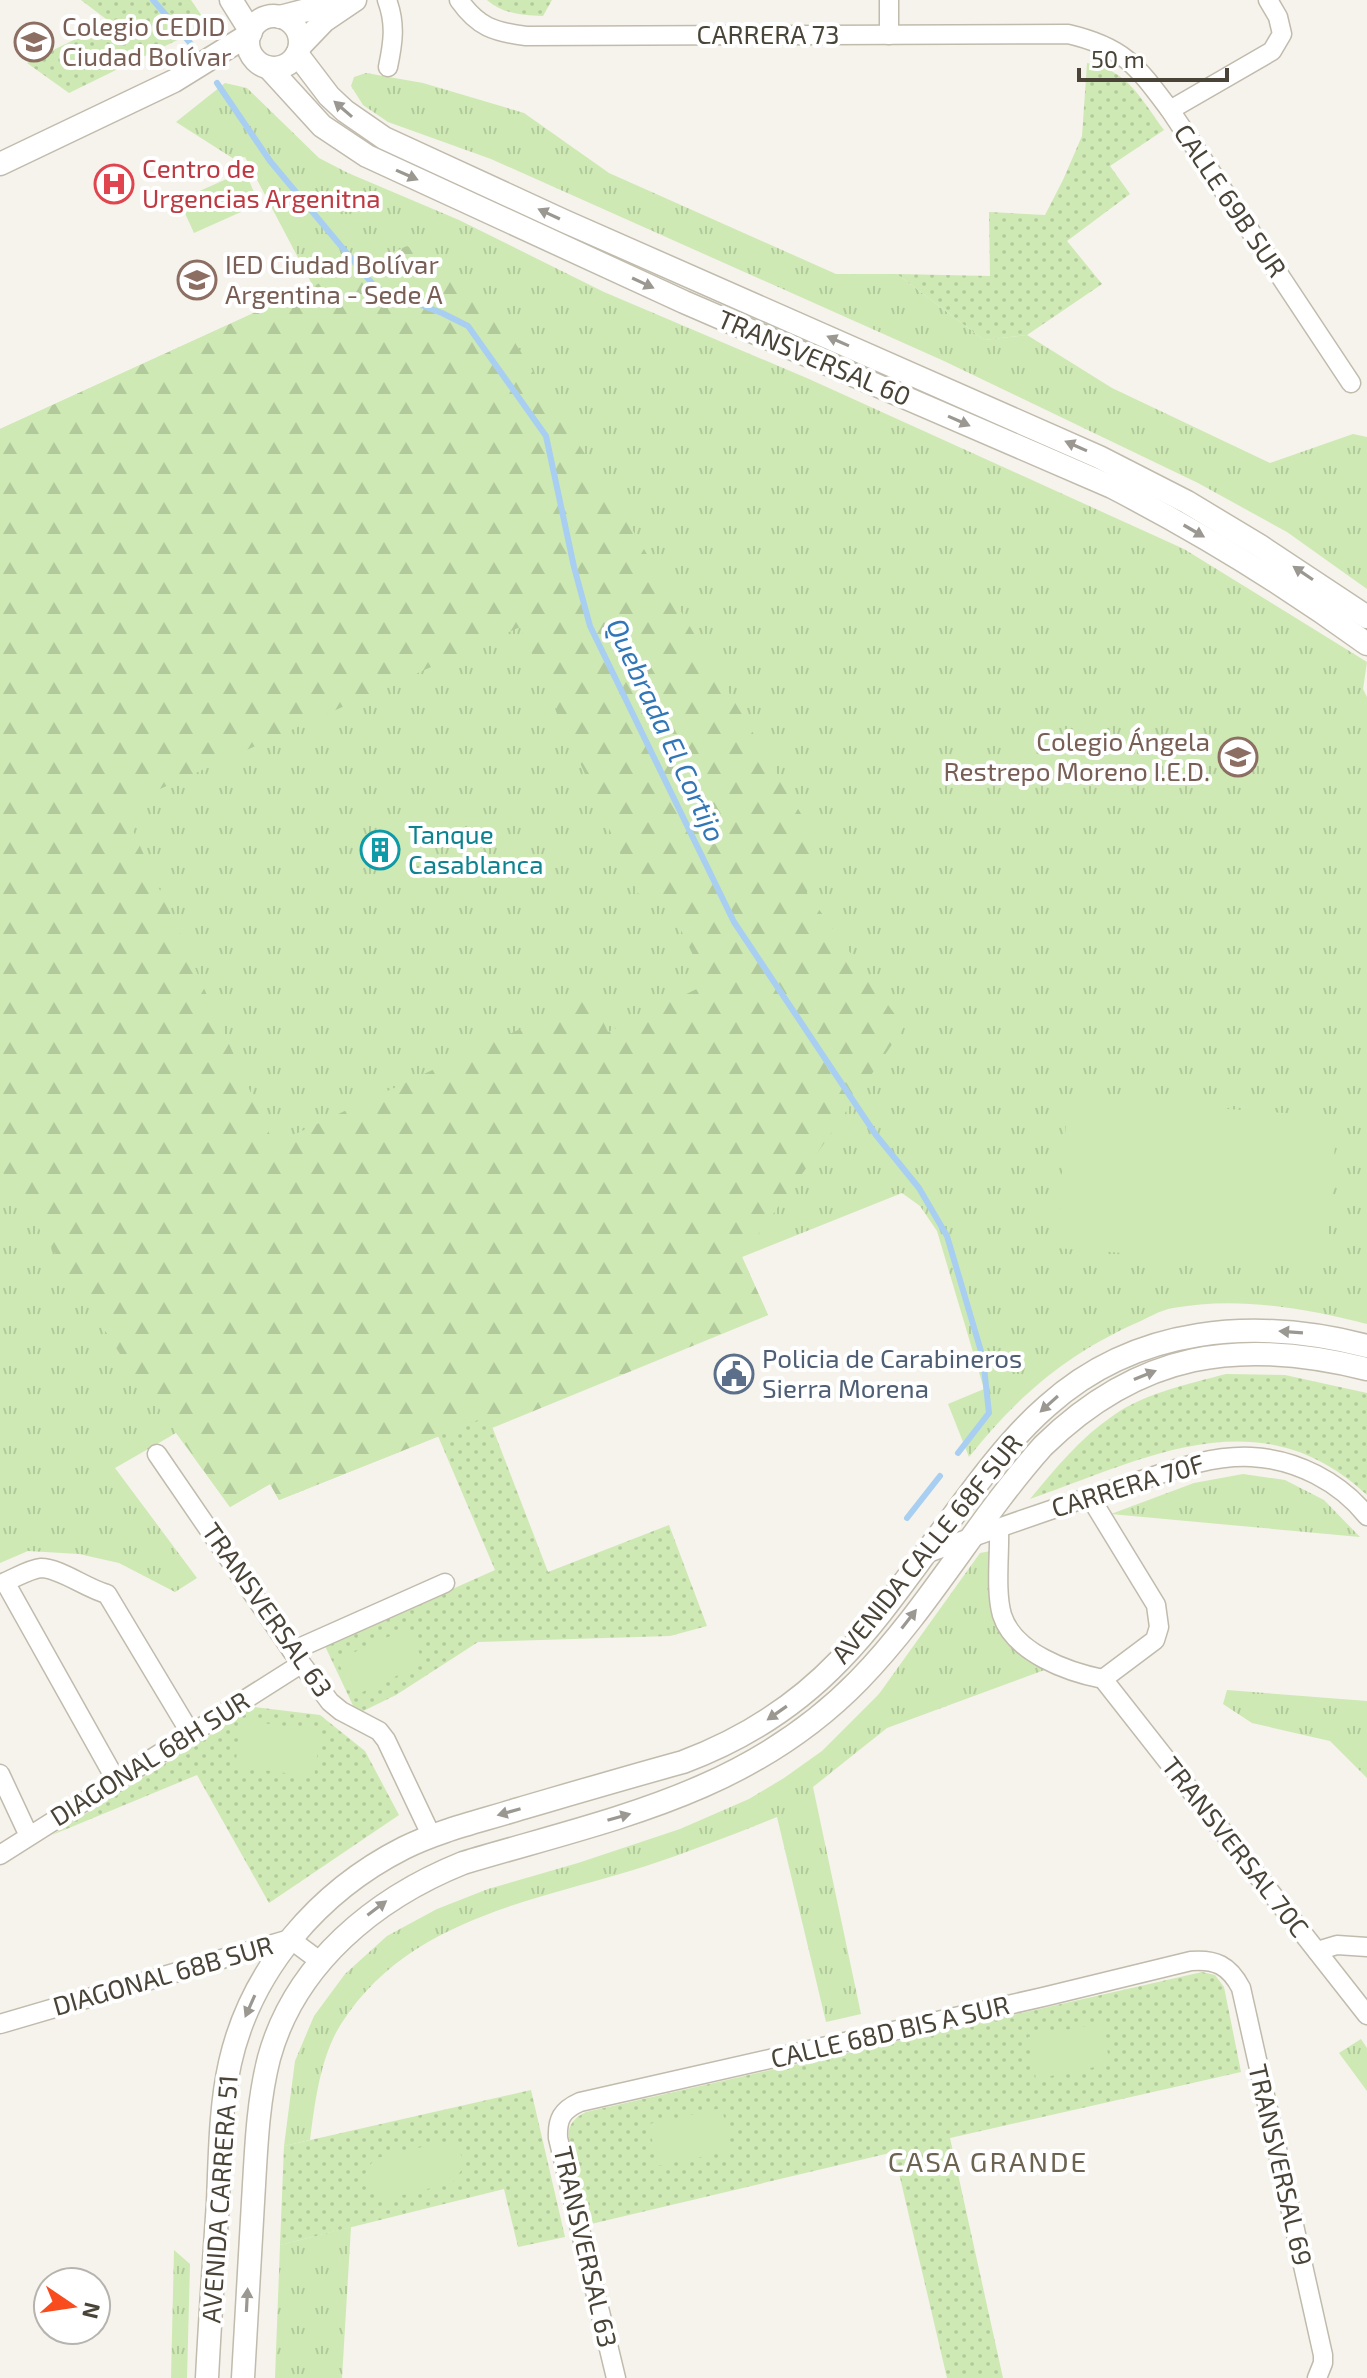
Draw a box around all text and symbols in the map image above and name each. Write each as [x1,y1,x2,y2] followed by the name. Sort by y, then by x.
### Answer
[62,10,231,71] place label: Colegio CEDID Ciudad Bolívar
[697,18,839,49] street label: CARRERA 73
[13,21,55,63] school or university icon: Colegio CEDID Ciudad Bolívar
[1079,32,1227,82] scale bar
[1091,44,1145,73] text: 50 m
[334,101,354,118] one-way arrow
[1169,118,1294,282] street label: CALLE 69B SUR
[142,152,381,213] place label: Centro de Urgencias Argenitna
[93,163,135,205] hospital icon: Centro de Urgencias Argenitna
[395,169,419,182] one-way arrow
[537,207,561,221] one-way arrow
[225,248,443,309] place label: IED Ciudad Bolívar Argentina - Sede A
[176,259,218,301] school or university icon: IED Ciudad Bolívar Argentina - Sede A
[632,277,655,290] one-way arrow
[713,302,916,411] street label: TRANSVERSAL 60
[827,335,850,348] one-way arrow
[947,414,970,428] one-way arrow
[1064,440,1088,453] one-way arrow
[1183,524,1205,538] one-way arrow
[1292,566,1313,581] one-way arrow
[600,612,734,847] water label: Quebrada El Cortijo
[944,725,1210,786] place label: Colegio Ángela Restrepo Moreno I.E.D.
[1217,736,1259,778] school or university icon: Colegio Ángela Restrepo Moreno I.E.D.
[408,818,544,879] place label: Tanque Casablanca
[359,829,401,871] building icon: Tanque Casablanca
[1278,1325,1303,1338] one-way arrow
[762,1342,1022,1403] place label: Policia de Carabineros Sierra Morena
[713,1353,755,1395] public building icon: Policia de Carabineros Sierra Morena
[1133,1368,1157,1381] one-way arrow
[1040,1395,1060,1412] one-way arrow
[824,1427,1028,1669] street label: AVENIDA CALLE 68F SUR
[1047,1447,1208,1523] street label: CARRERA 70F
[197,1516,340,1702] street label: TRANSVERSAL 63
[900,1609,917,1629] one-way arrow
[44,1684,254,1831] street label: DIAGONAL 68H SUR
[766,1705,788,1721] one-way arrow
[1156,1750,1316,1942] street label: TRANSVERSAL 70C
[496,1806,520,1819] one-way arrow
[607,1810,631,1823] one-way arrow
[367,1901,387,1917] one-way arrow
[49,1928,276,2021] street label: DIAGONAL 68B SUR
[767,1988,1012,2073] street label: CALLE 68D BIS A SUR
[243,1994,257,2018] one-way arrow
[1243,2061,1320,2268] street label: TRANSVERSAL 69
[194,2074,243,2324] street label: AVENIDA CARRERA 51
[548,2143,625,2350] street label: TRANSVERSAL 63
[888,2144,1088,2178] district label: CASA GRANDE
[32,2266,112,2346] north arrow
[241,2287,254,2312] one-way arrow
[78,2300,107,2321] text: N

